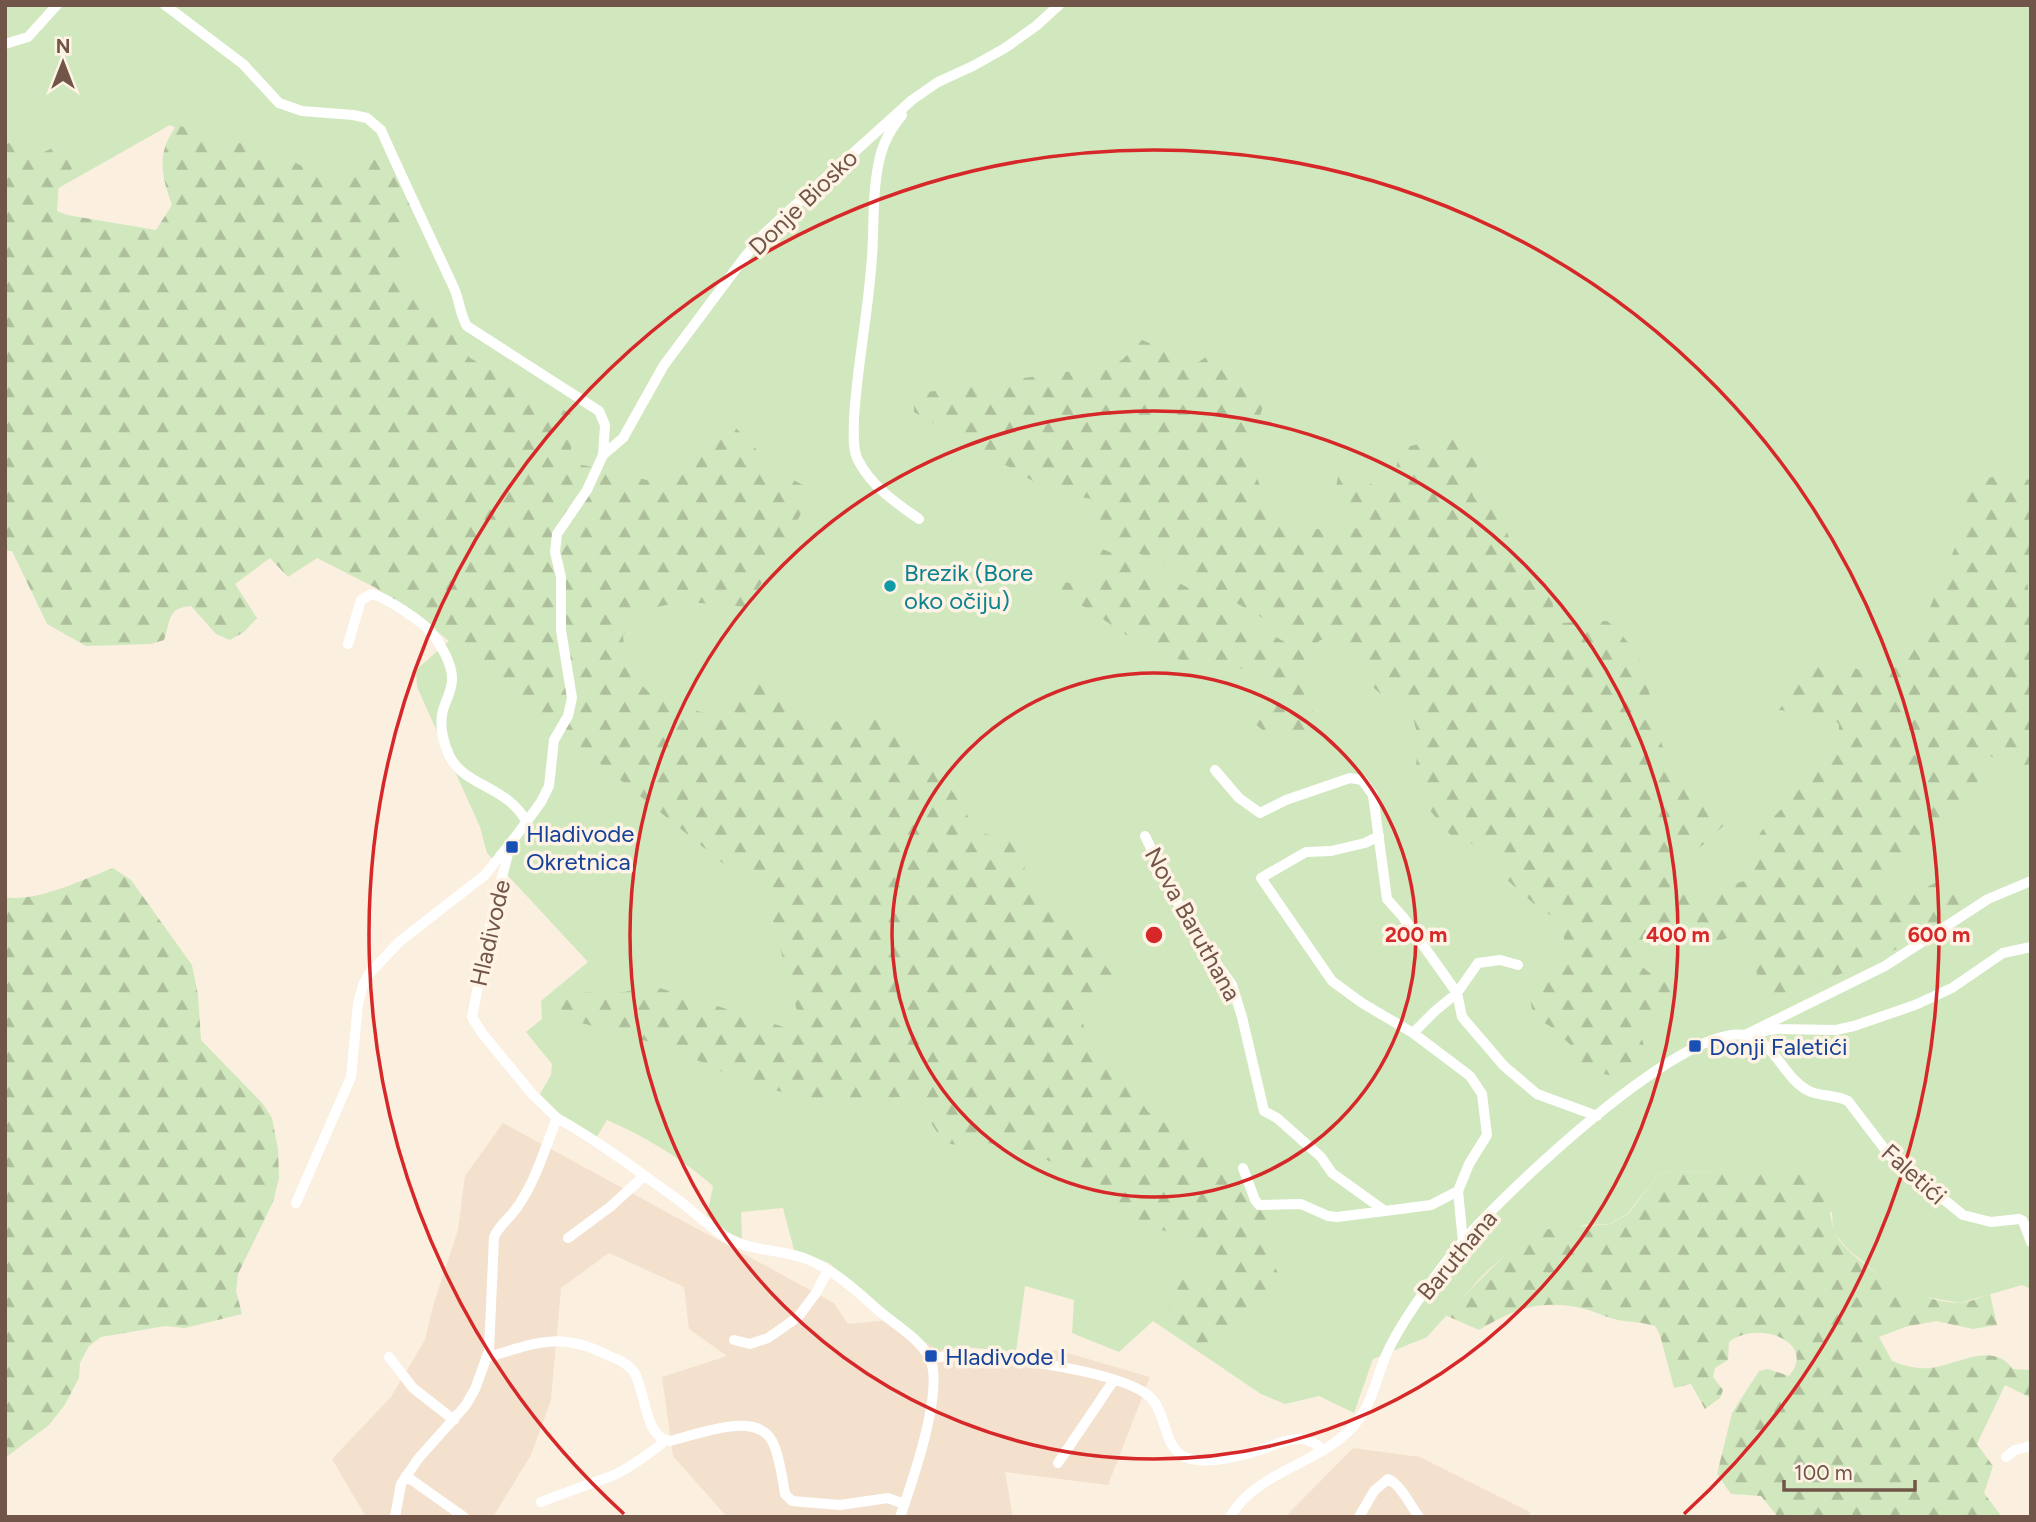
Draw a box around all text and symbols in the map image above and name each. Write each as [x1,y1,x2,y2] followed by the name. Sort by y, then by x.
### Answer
[28,28,98,98] north arrow
[56,35,70,58] text: N
[743,143,863,261] street label: Donje Biosko
[904,558,1033,615] place label: Brezik (Bore oko očiju)
[882,578,898,594] marker: Brezik (Bore oko očiju)
[526,819,634,876] place label: Hladivode Okretnica
[504,839,520,855] marker: Hladivode Okretnica
[1139,842,1247,1006] street label: Nova Baruthana
[464,877,516,989] street label: Hladivode
[1385,922,1447,947] text: 200 m
[1646,922,1710,947] text: 400 m
[1908,922,1970,947] text: 600 m
[1142,923,1166,947] centre of rings
[1709,1032,1847,1061] place label: Donji Faletići
[1687,1038,1703,1054] marker: Donji Faletići
[1876,1138,1952,1210] street label: Faletići
[1411,1204,1503,1306] street label: Baruthana
[945,1342,1066,1371] place label: Hladivode I
[923,1348,939,1364] marker: Hladivode I
[1784,1448,1915,1492] scale bar
[1794,1460,1853,1485] text: 100 m

